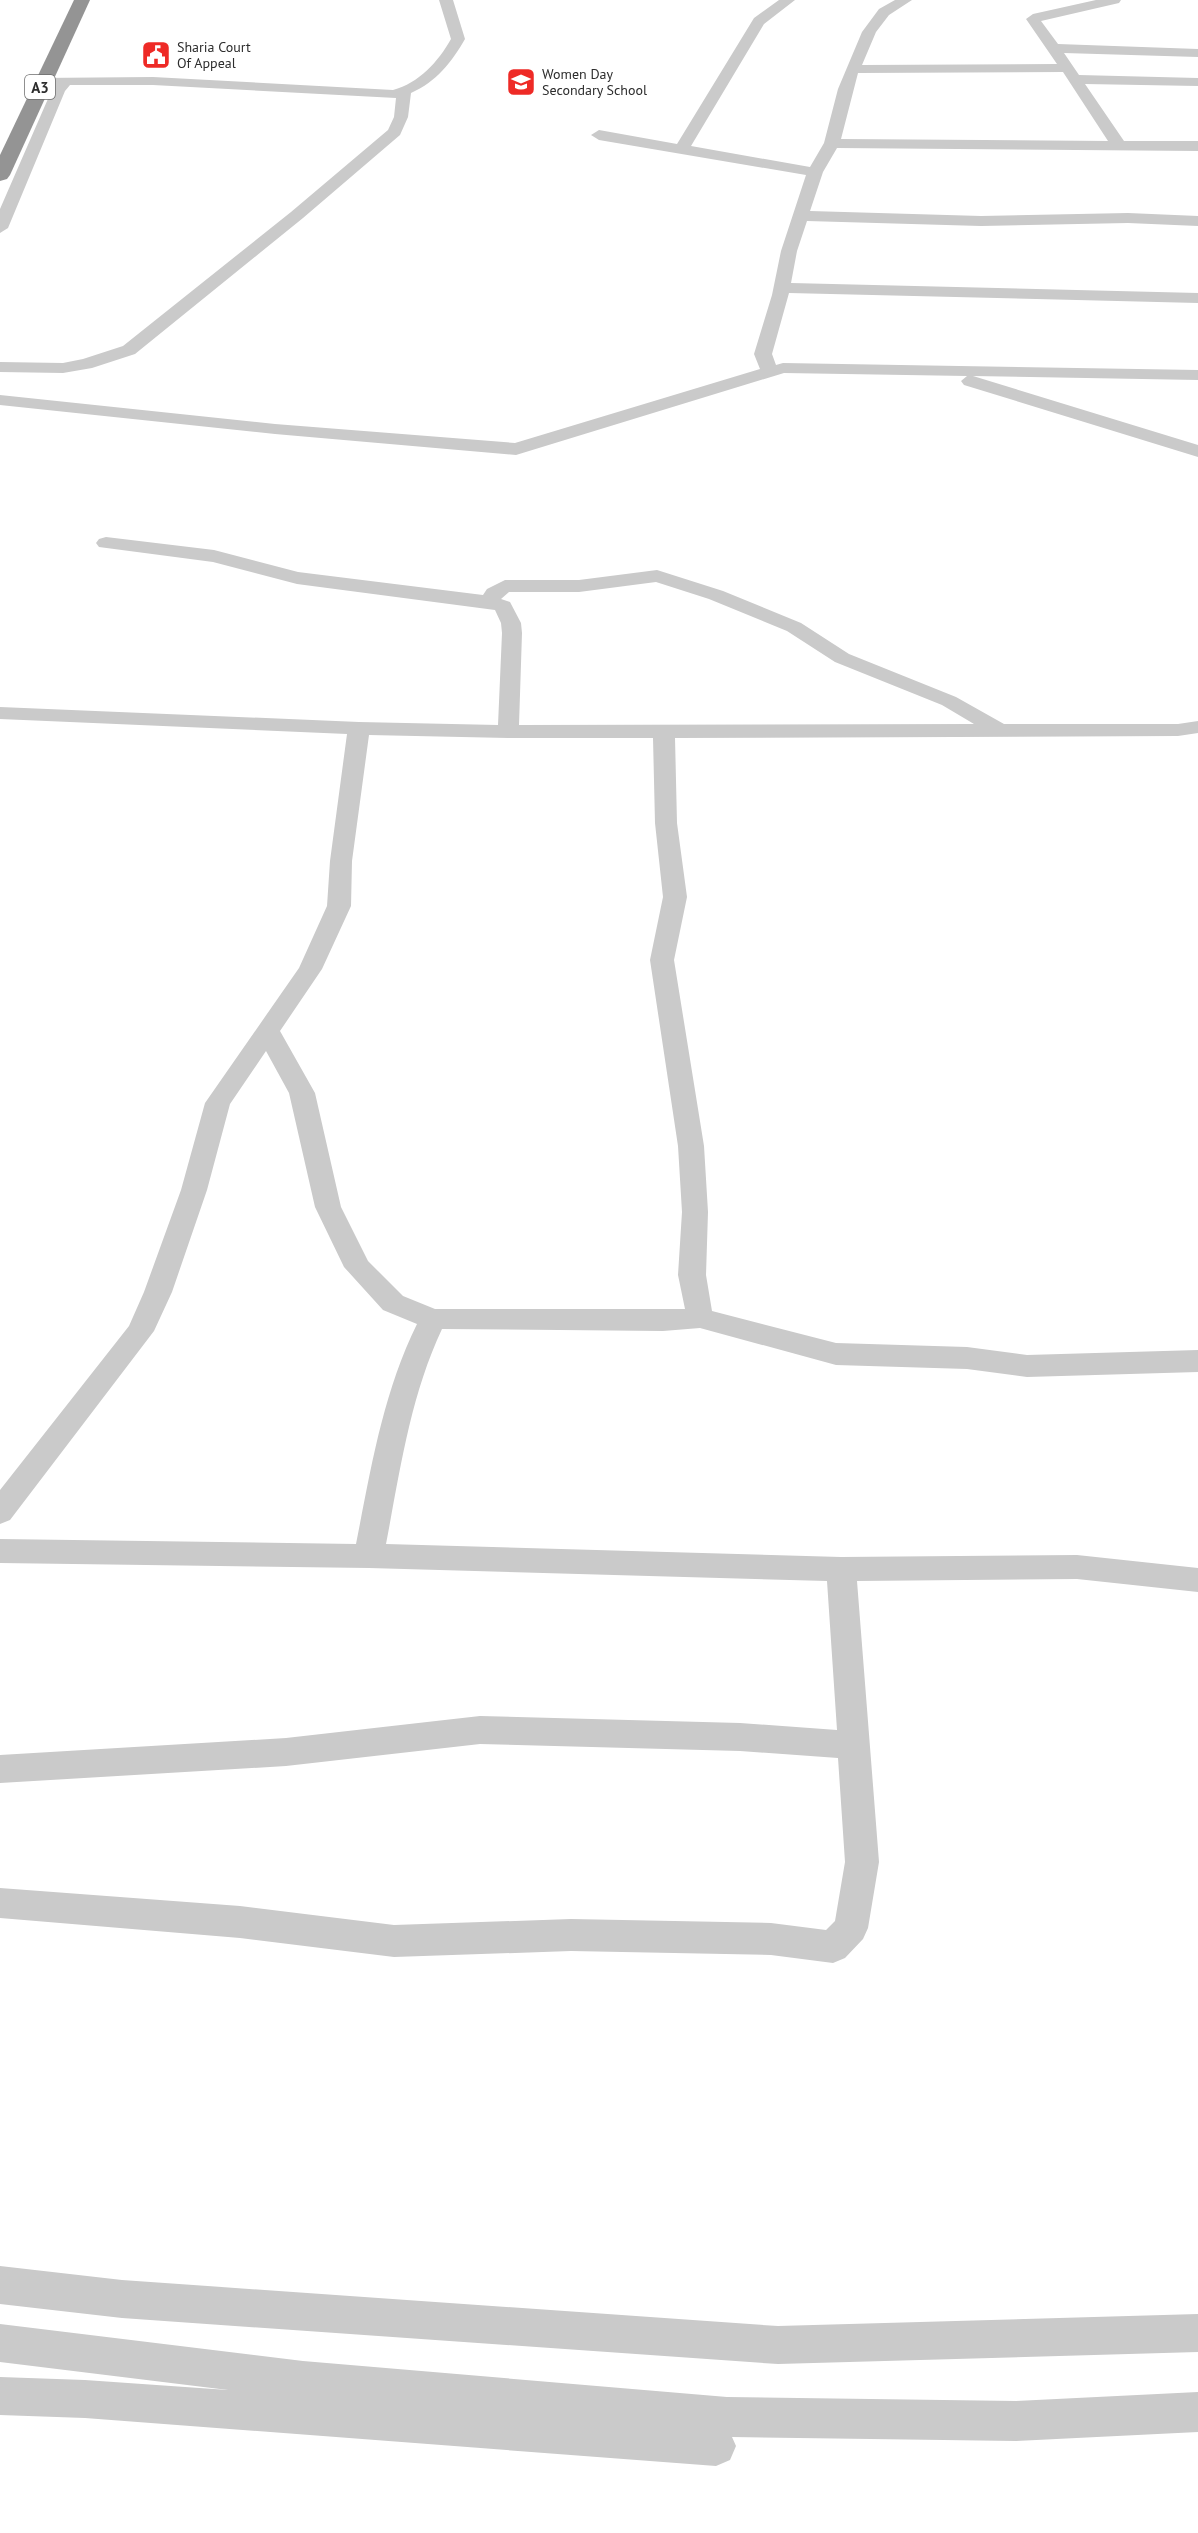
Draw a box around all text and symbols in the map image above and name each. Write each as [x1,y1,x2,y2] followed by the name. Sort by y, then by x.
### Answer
[177,38,251,72] place label: Sharia Court Of Appeal
[140,39,172,71] public building icon: Sharia Court Of Appeal
[542,65,647,99] place label: Women Day Secondary School
[505,66,537,98] school or university icon: Women Day Secondary School
[25,75,55,99] road number: A3

